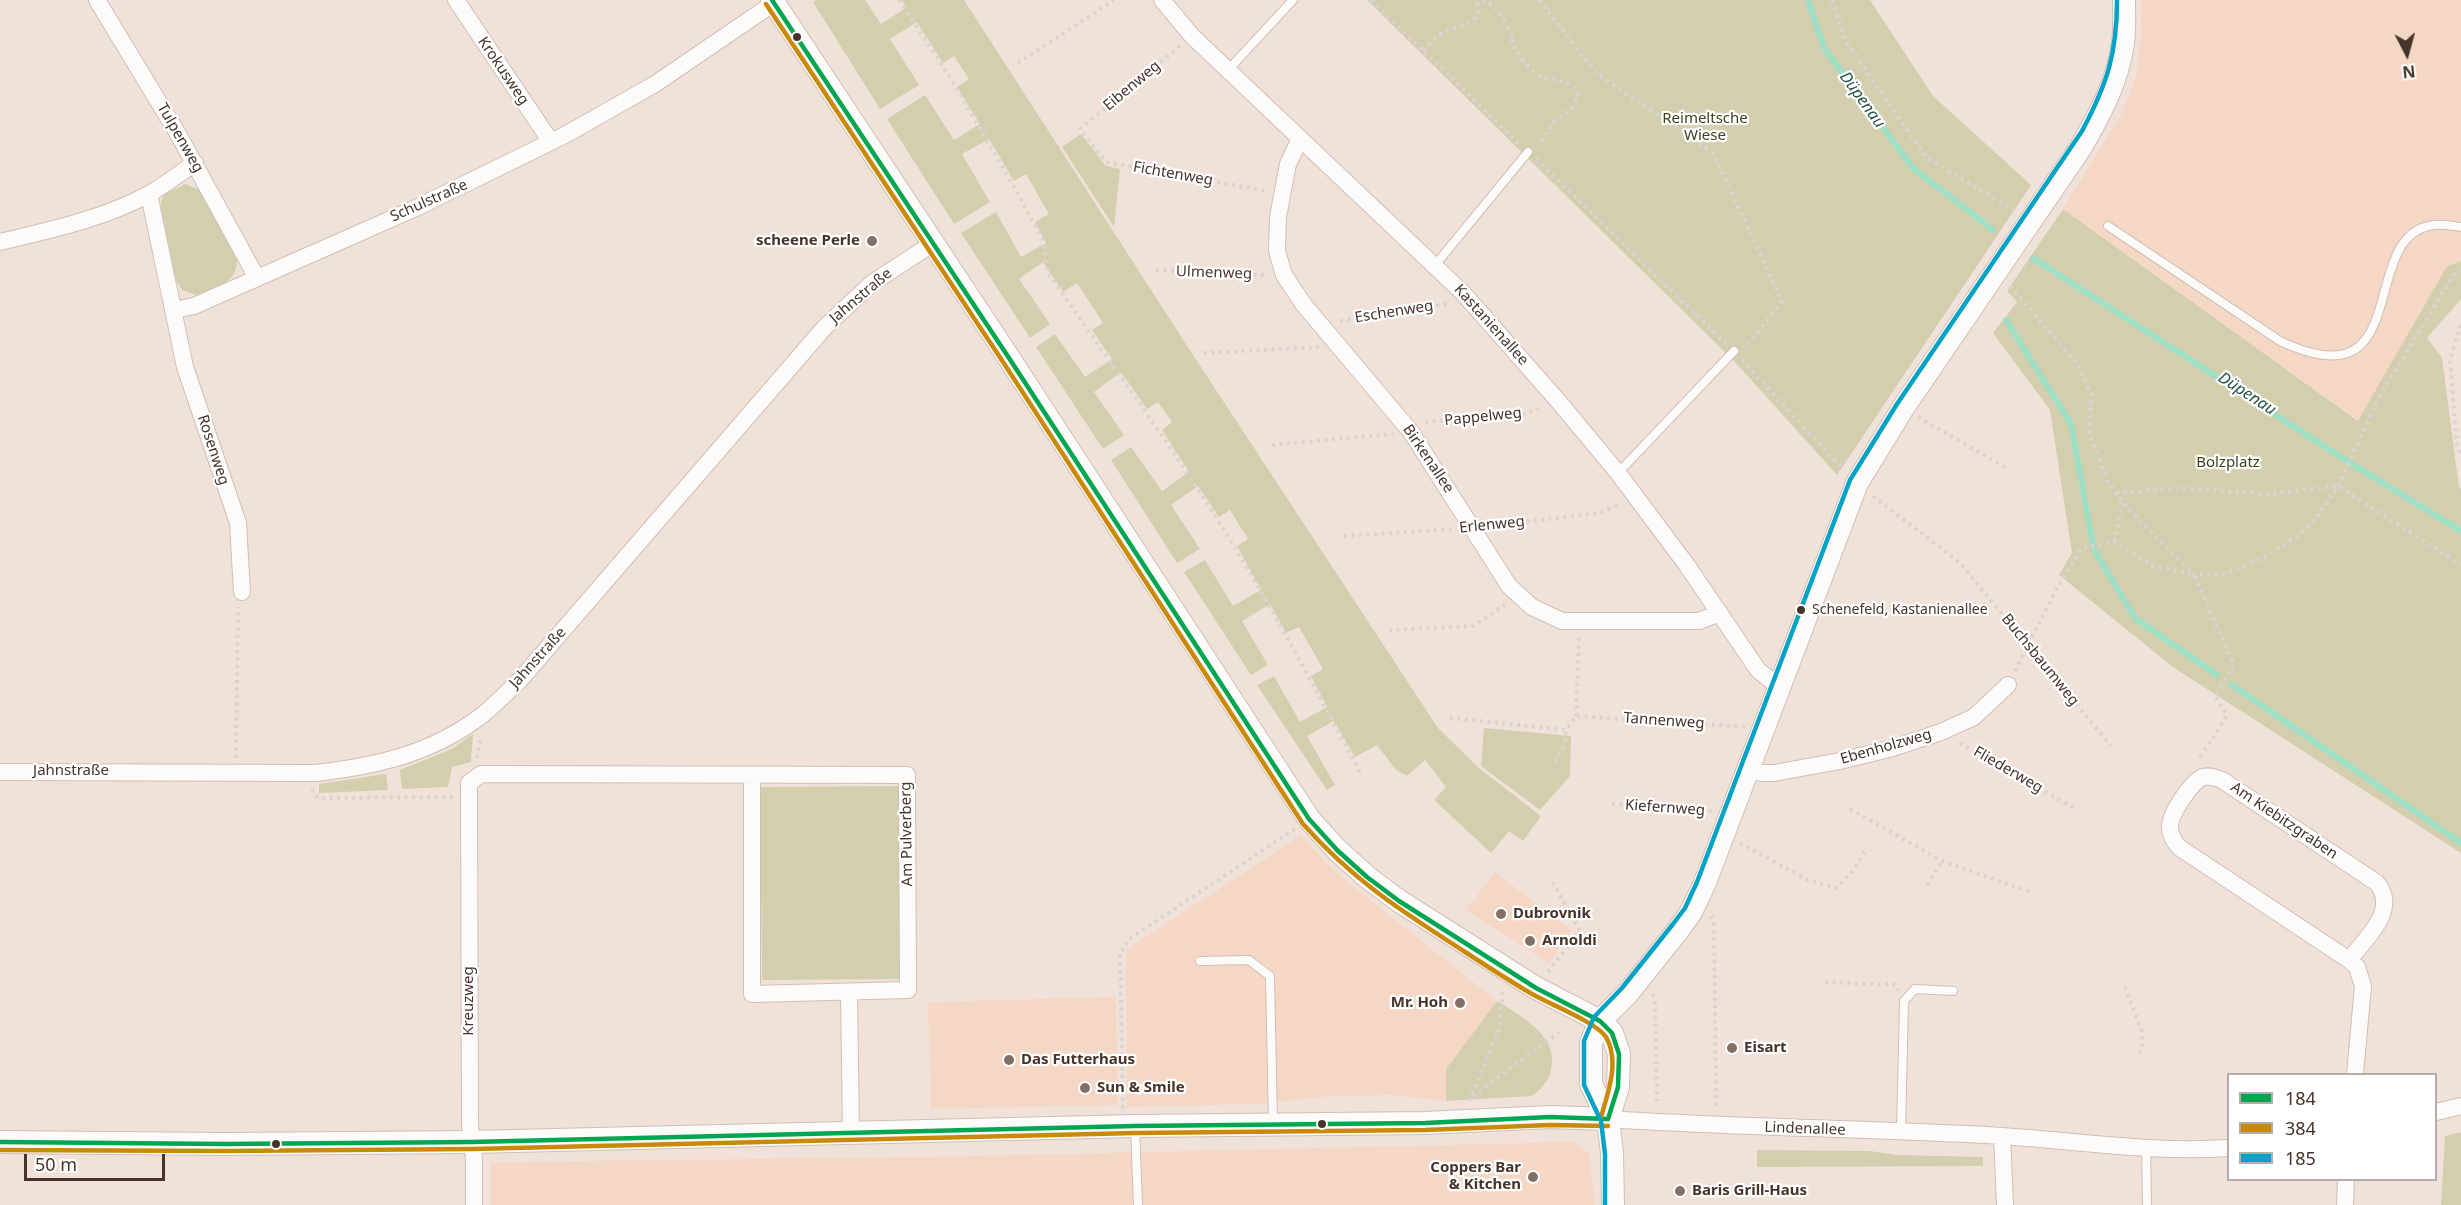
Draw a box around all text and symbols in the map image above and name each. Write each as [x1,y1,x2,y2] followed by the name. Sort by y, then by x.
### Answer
[2377,24,2437,84] north arrow
[791,31,803,43] unlabelled marker
[474,34,532,108] street label: Krokusweg
[1100,57,1164,115] street label: Eibenweg
[2401,60,2417,84] text: N
[1835,68,1889,132] water label: Düpenau
[153,100,207,176] street label: Tulpenweg
[1662,110,1748,145] park label: Reimeltsche Wiese
[1132,158,1214,190] street label: Fichtenweg
[388,176,470,226] street label: Schulstraße
[756,232,860,250] place label: scheene Perle
[865,234,879,248] marker: scheene Perle
[1176,263,1252,283] street label: Ulmenweg
[826,265,896,327] street label: Jahnstraße
[1450,281,1532,369] street label: Kastanienallee
[1353,297,1435,327] street label: Eschenweg
[2215,368,2279,420] water label: Düpenau
[1443,404,1523,430] street label: Pappelweg
[193,413,233,487] street label: Rosenweg
[1399,421,1457,497] street label: Birkenallee
[2196,454,2260,472] park label: Bolzplatz
[1458,513,1526,537] street label: Erlenweg
[1812,602,1988,618] place label: Schenefeld, Kastanienallee
[1795,604,1807,616] marker: Schenefeld, Kastanienallee
[1997,610,2083,710] street label: Buchsbaumweg
[506,624,570,692] street label: Jahnstraße
[1623,709,1705,733] street label: Tannenweg
[1838,725,1934,769] street label: Ebenholzweg
[1970,743,2046,797] street label: Fliederweg
[33,762,109,780] street label: Jahnstraße
[2227,779,2341,863] street label: Am Kiebitzgraben
[897,781,917,887] street label: Am Pulverberg
[1624,796,1706,820] street label: Kiefernweg
[1513,905,1591,923] place label: Dubrovnik
[1494,907,1508,921] marker: Dubrovnik
[1542,932,1597,950] place label: Arnoldi
[1523,934,1537,948] marker: Arnoldi
[460,966,478,1036] street label: Kreuzweg
[1391,994,1448,1012] place label: Mr. Hoh
[1453,996,1467,1010] marker: Mr. Hoh
[1744,1039,1787,1057] place label: Eisart
[1725,1041,1739,1055] marker: Eisart
[1021,1051,1135,1069] place label: Das Futterhaus
[1002,1053,1016,1067] marker: Das Futterhaus
[2227,1073,2437,1181] legend
[1097,1079,1185,1097] place label: Sun & Smile
[1078,1081,1092,1095] marker: Sun & Smile
[2285,1086,2316,1110] text: 184
[2285,1116,2316,1140] text: 384
[1316,1118,1328,1130] unlabelled marker
[1764,1119,1846,1139] street label: Lindenallee
[270,1138,282,1150] unlabelled marker
[27,1142,168,1180] scale bar
[2285,1146,2316,1170] text: 185
[35,1152,77,1176] text: 50 m
[1430,1159,1521,1194] place label: Coppers Bar & Kitchen
[1526,1170,1540,1184] marker: Coppers Bar & Kitchen
[1692,1182,1807,1200] place label: Baris Grill-Haus
[1673,1184,1687,1198] marker: Baris Grill-Haus

